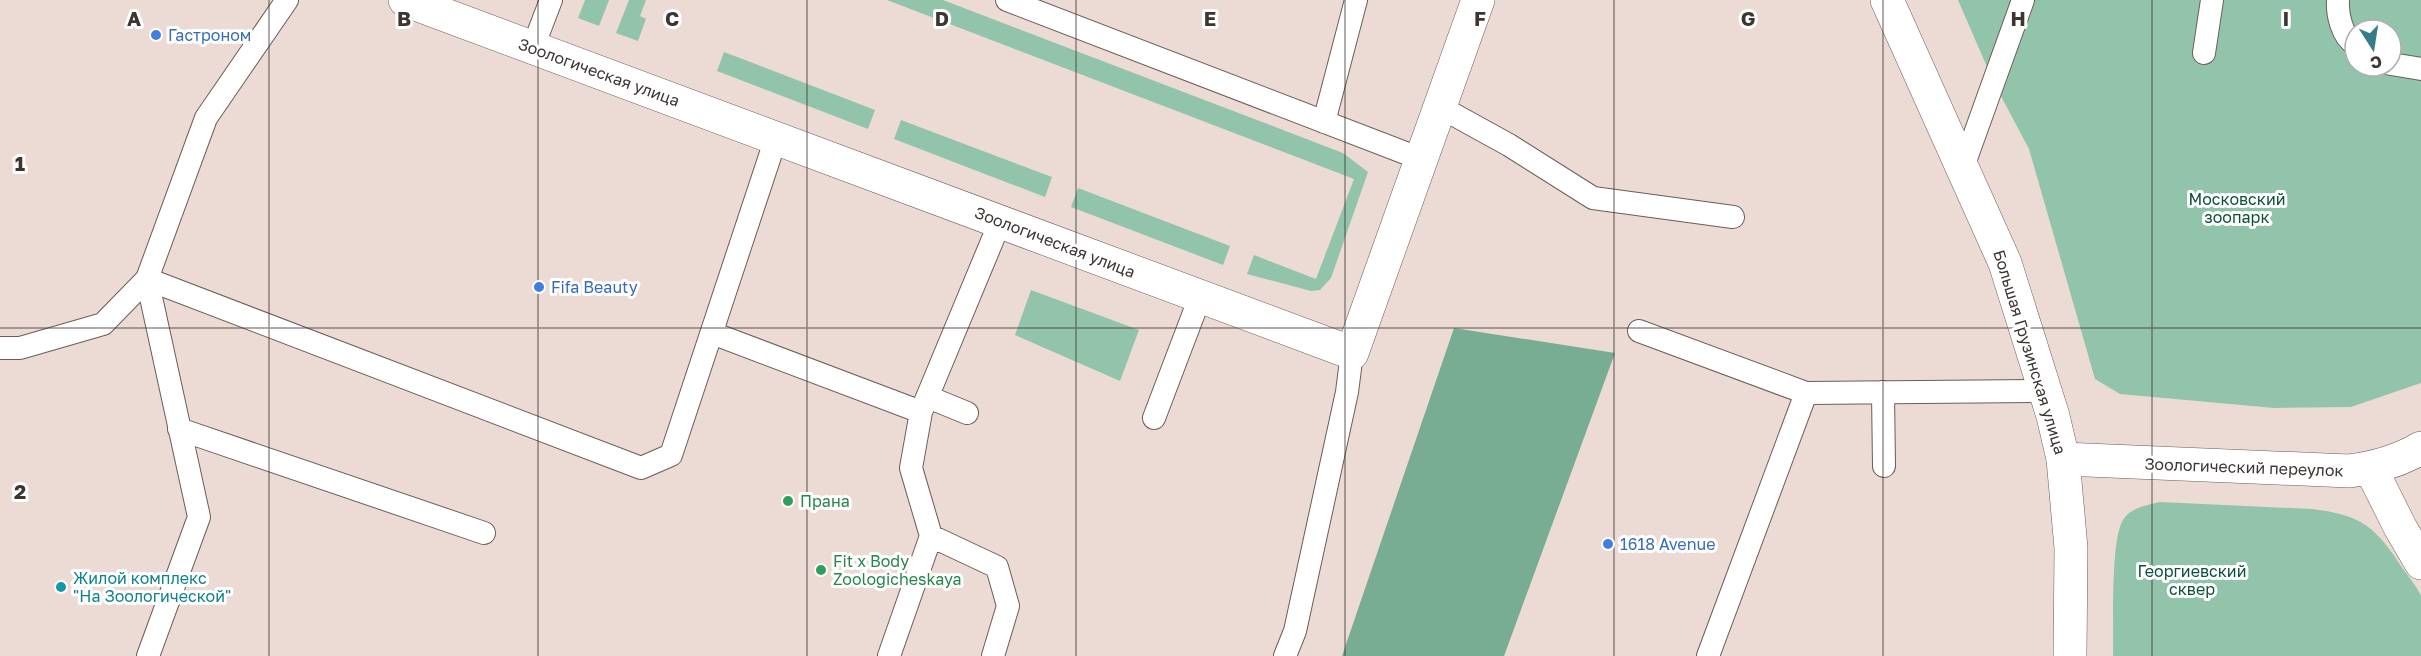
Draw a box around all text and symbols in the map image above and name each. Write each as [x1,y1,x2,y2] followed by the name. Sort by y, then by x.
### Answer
[127,6,141,30] text: A
[397,6,411,30] text: B
[665,6,679,30] text: C
[935,6,949,30] text: D
[1204,6,1216,30] text: E
[1474,6,1486,30] text: F
[1741,6,1755,30] text: G
[2010,6,2026,30] text: H
[2283,6,2289,30] text: I
[2343,18,2403,78] north arrow
[168,25,251,45] place label: Гастроном
[149,28,163,42] marker: Гастроном
[516,33,682,111] street label: Зоологическая улица
[2368,52,2384,74] text: С
[15,151,25,175] text: 1
[2188,189,2286,227] park label: Московский зоопарк
[972,202,1138,282] street label: Зоологическая улица
[1989,247,2071,457] street label: Большая Грузинская улица
[551,277,638,297] place label: Fifa Beauty
[532,280,546,294] marker: Fifa Beauty
[2144,454,2344,480] street label: Зоологический переулок
[14,479,26,503] text: 2
[800,491,850,511] place label: Прана
[781,494,795,508] marker: Прана
[1620,534,1715,554] place label: 1618 Avenue
[1601,537,1615,551] marker: 1618 Avenue
[833,551,962,589] place label: Fit x Body Zoologicheskaya
[2138,561,2246,599] park label: Георгиевский сквер
[814,563,828,577] marker: Fit x Body Zoologicheskaya
[73,568,231,606] place label: Жилой комплекс "На Зоологической"
[54,580,68,594] marker: Жилой комплекс "На Зоологической"

